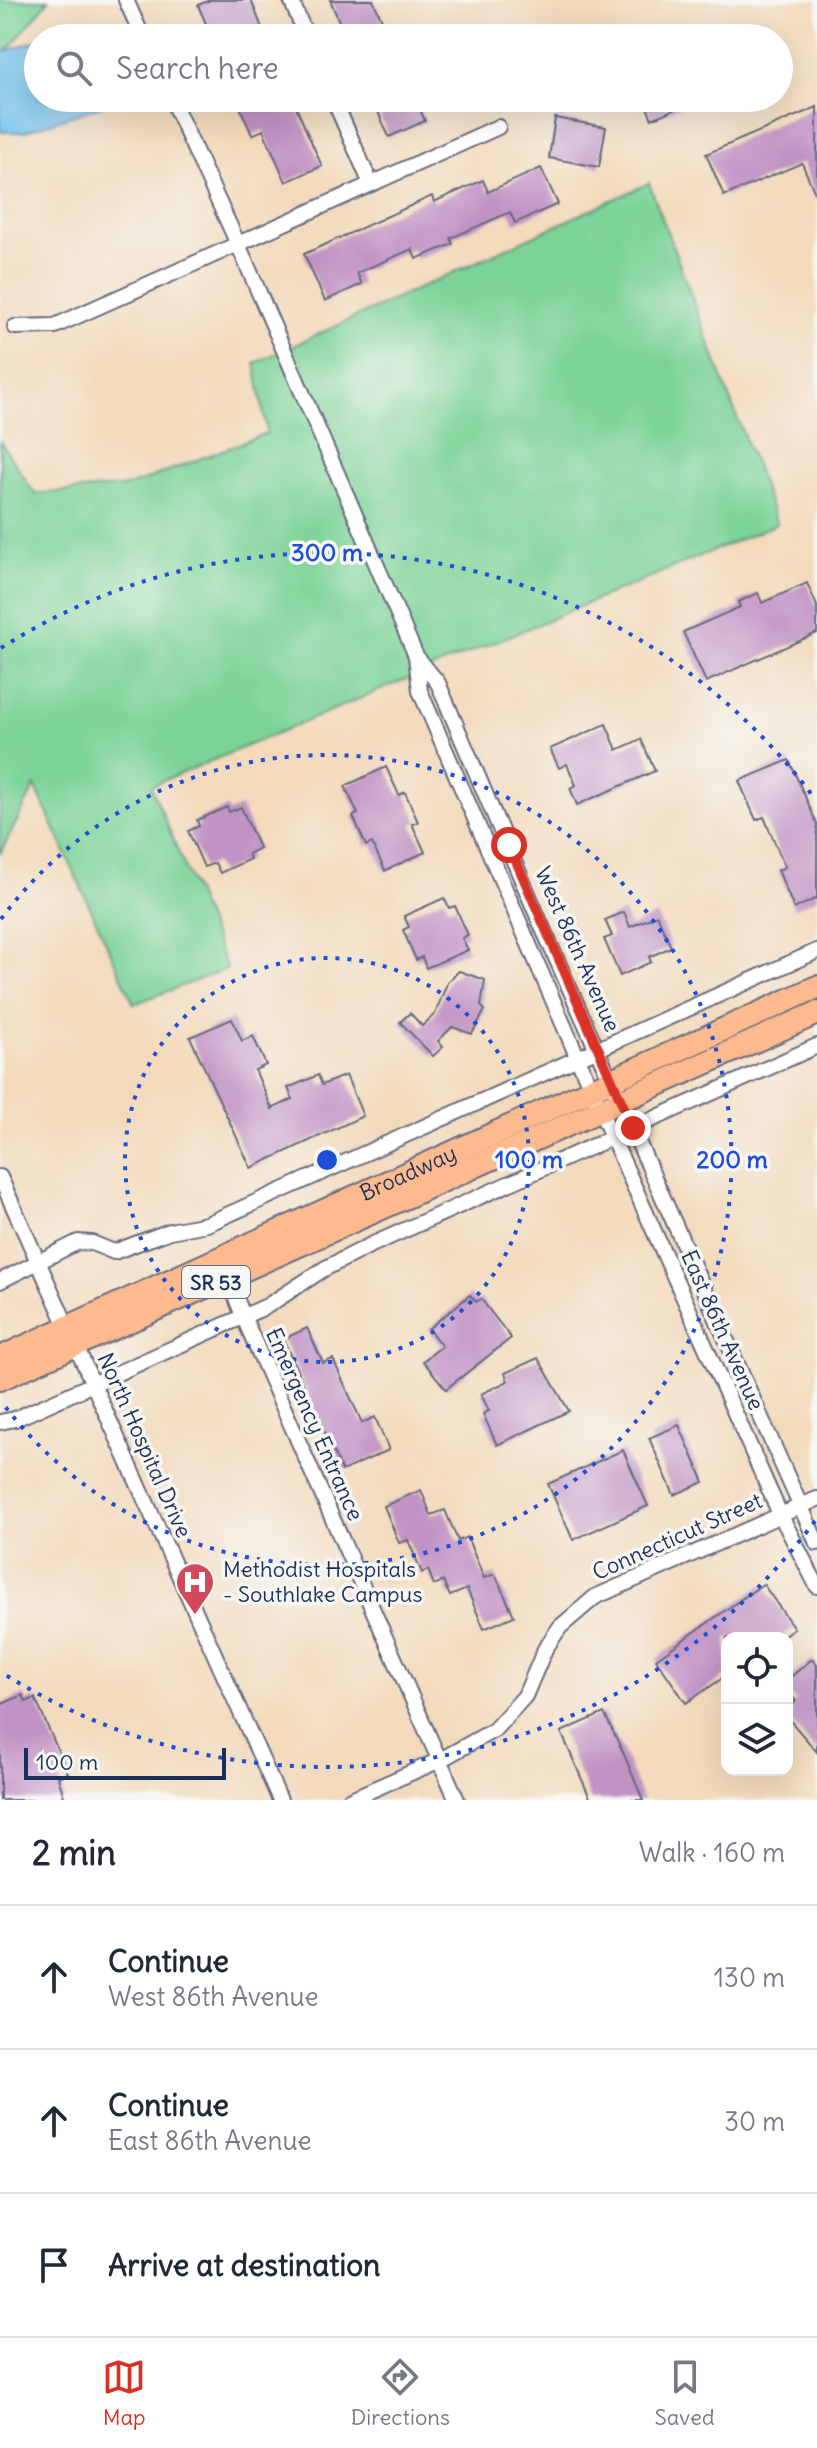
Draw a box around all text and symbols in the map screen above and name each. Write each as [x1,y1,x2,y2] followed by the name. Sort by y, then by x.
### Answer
[24,24,793,112] search box
[52,46,96,90] icon: search
[116,49,279,87] text: Search here
[291,537,363,567] text: 300 m
[491,827,527,863] route start
[529,862,627,1036] street label: West 86th Avenue
[615,1110,651,1146] route end
[355,1139,461,1207] street label: Broadway
[495,1144,563,1174] text: 100 m
[696,1144,768,1174] text: 200 m
[313,1146,341,1174] centre of rings
[675,1246,771,1414] street label: East 86th Avenue
[182,1266,250,1298] road number: SR 53
[260,1323,370,1525] street label: Emergency Entrance
[92,1348,198,1542] street label: North Hospital Drive
[588,1486,766,1586] street label: Connecticut Street
[223,1555,422,1608] place label: Methodist Hospitals - Southlake Campus
[174,1561,216,1616] hospital icon: Methodist Hospitals - Southlake Campus
[721,1632,793,1776] map controls
[721,1632,793,1704] button: locate
[721,1704,793,1776] button: layers
[24,1744,226,1780] scale bar
[36,1748,98,1776] text: 100 m
[32,1831,116,1874] text: 2 min
[639,1836,785,1869] text: Walk · 160 m
[108,1942,229,1980] text: Continue
[32,1955,76,1999] icon: ahead
[714,1961,785,1994] text: 130 m
[108,1980,319,2013] text: West 86th Avenue
[108,2086,229,2124] text: Continue
[32,2099,76,2143] icon: ahead
[724,2105,785,2138] text: 30 m
[108,2124,312,2157] text: East 86th Avenue
[32,2243,76,2287] icon: arrive
[108,2246,380,2284] text: Arrive at destination
[102,2355,146,2431] tab: Map
[351,2355,450,2431] tab: Directions
[654,2355,715,2431] tab: Saved

